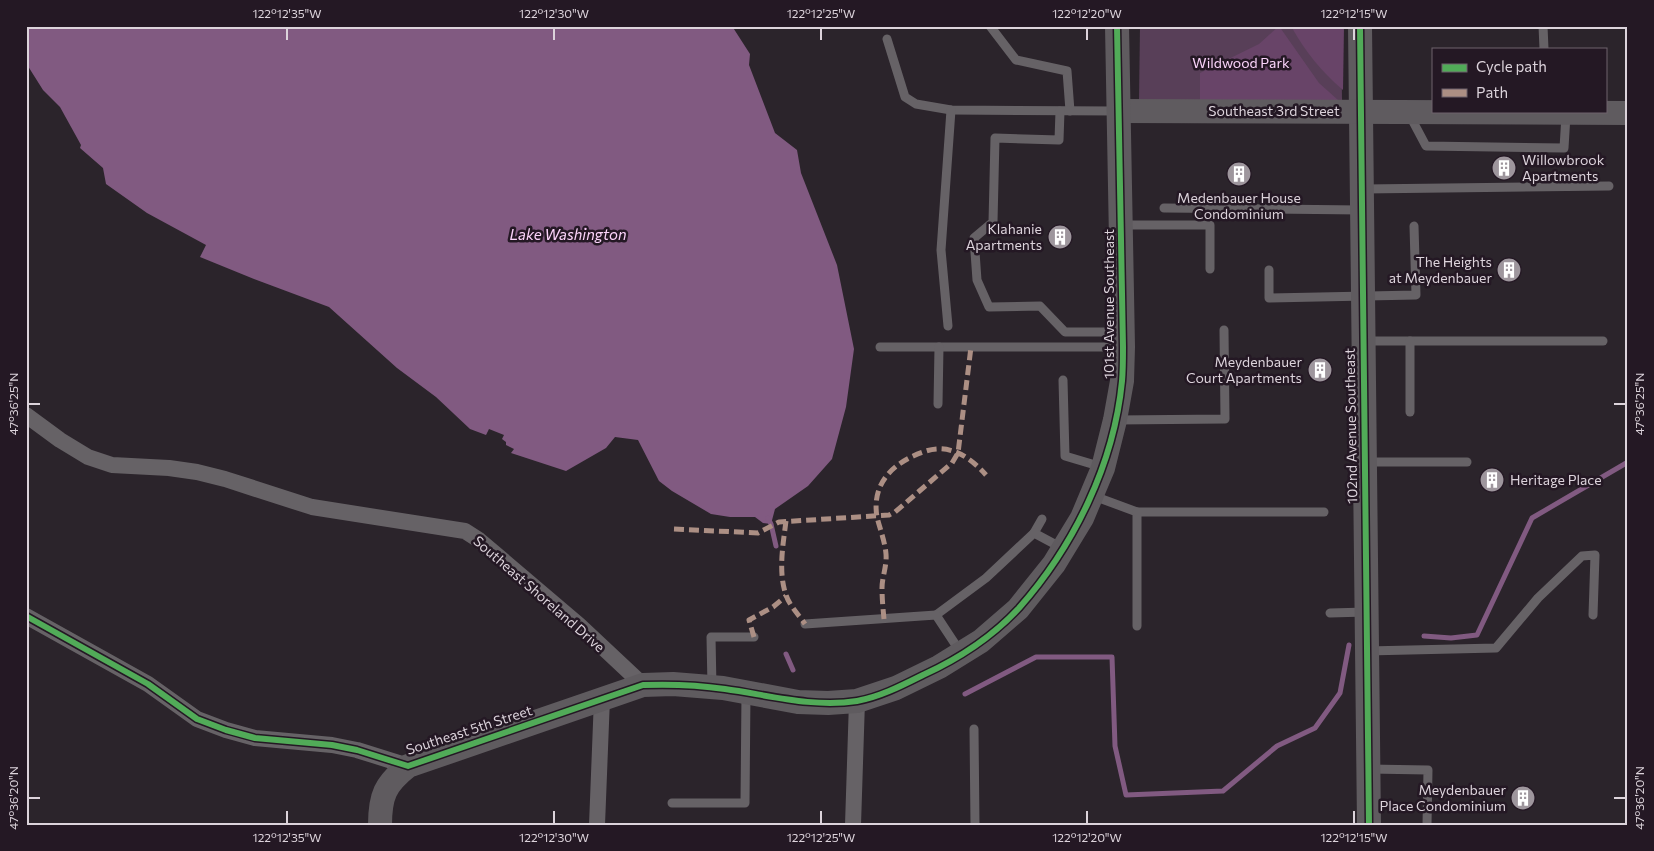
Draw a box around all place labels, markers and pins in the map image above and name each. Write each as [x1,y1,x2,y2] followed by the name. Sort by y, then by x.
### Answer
[1522,151,1605,184] place label: Willowbrook Apartments
[1491,155,1517,181] building icon: Willowbrook Apartments
[1226,161,1252,187] building icon: Medenbauer House Condominium
[1177,189,1301,222] place label: Medenbauer House Condominium
[966,220,1042,253] place label: Klahanie Apartments
[1047,224,1073,250] building icon: Klahanie Apartments
[1389,253,1492,286] place label: The Heights at Meydenbauer
[1496,257,1522,283] building icon: The Heights at Meydenbauer
[1186,353,1302,386] place label: Meydenbauer Court Apartments
[1307,357,1333,383] building icon: Meydenbauer Court Apartments
[1479,467,1505,493] building icon: Heritage Place
[1510,471,1602,488] place label: Heritage Place
[1379,781,1506,814] place label: Meydenbauer Place Condominium
[1510,785,1536,811] building icon: Meydenbauer Place Condominium

